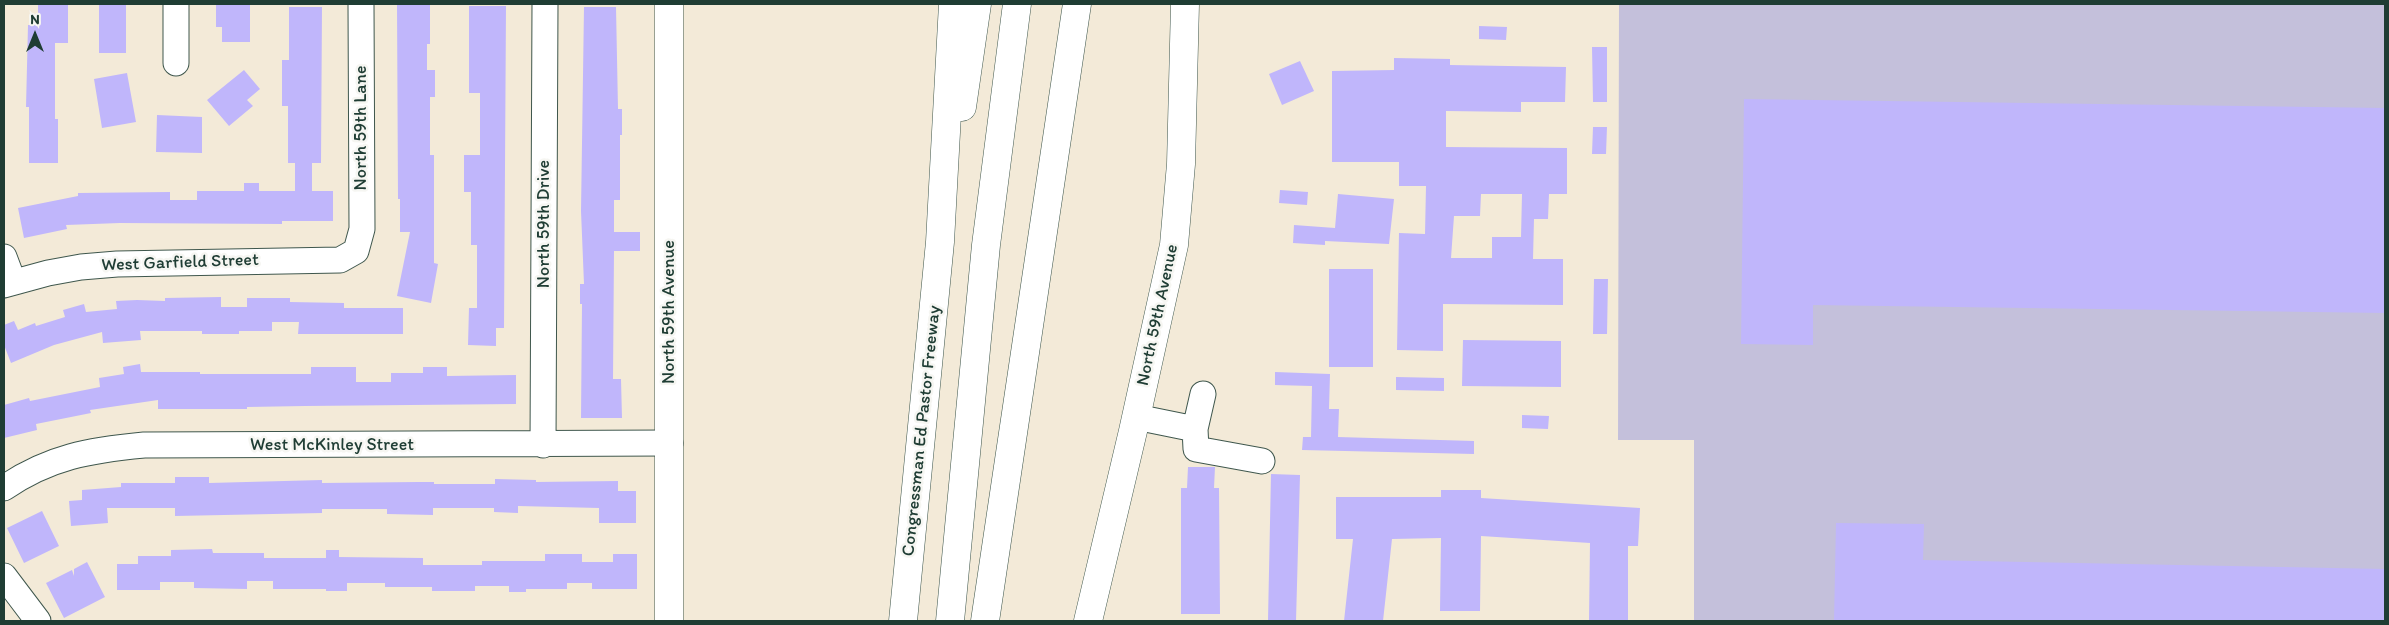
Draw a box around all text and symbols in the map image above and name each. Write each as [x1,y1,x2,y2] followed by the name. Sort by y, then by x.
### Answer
[10,10,60,60] north arrow
[30,11,40,28] text: N
[350,66,372,190] street label: North 59th Lane
[533,160,555,288] street label: North 59th Drive
[658,240,680,384] street label: North 59th Avenue
[1132,242,1184,388] street label: North 59th Avenue
[101,249,259,277] street label: West Garfield Street
[898,305,946,557] street label: Congressman Ed Pastor Freeway
[250,434,414,456] street label: West McKinley Street

